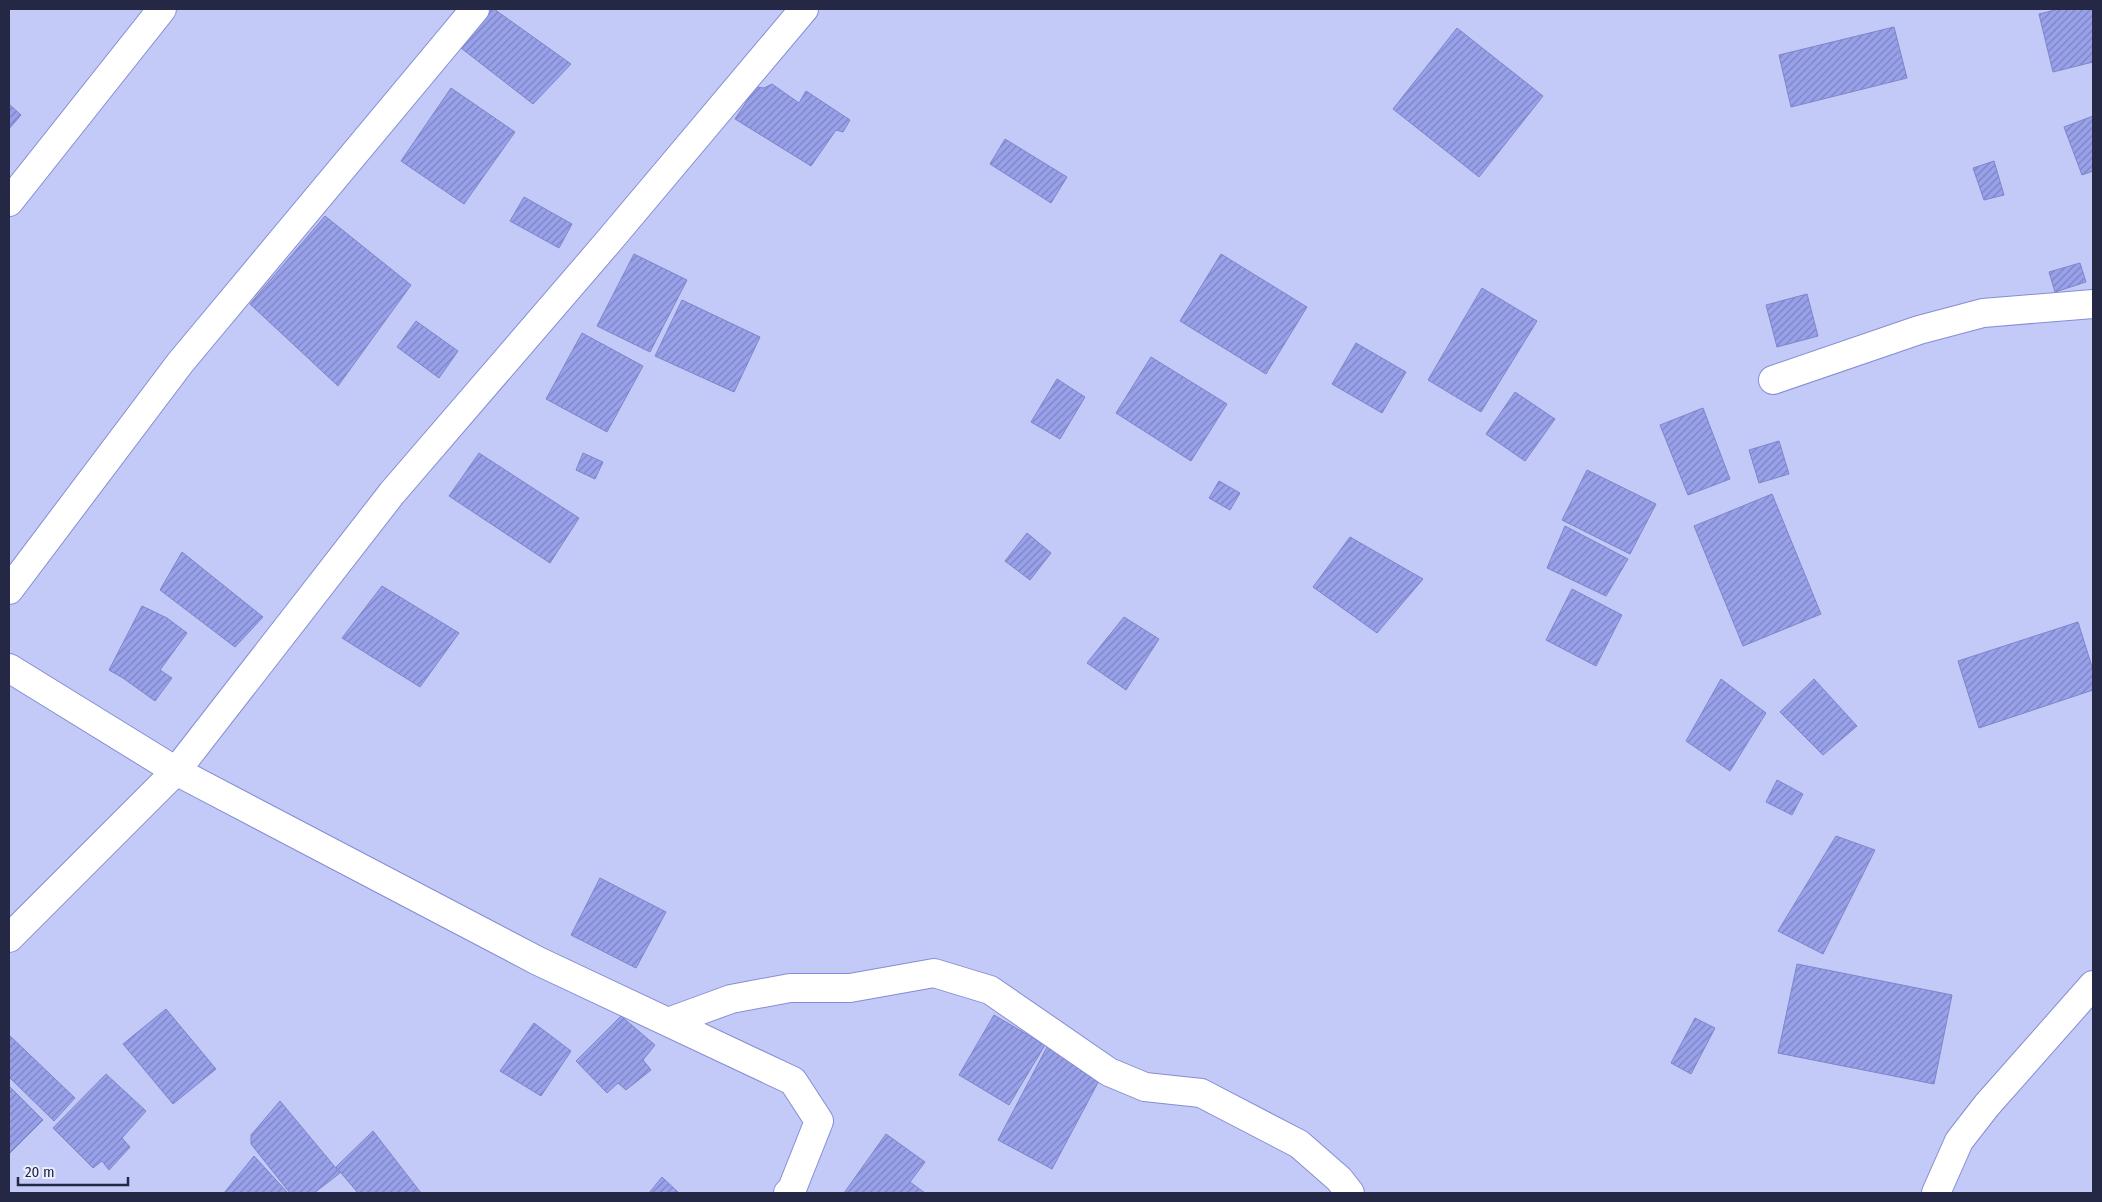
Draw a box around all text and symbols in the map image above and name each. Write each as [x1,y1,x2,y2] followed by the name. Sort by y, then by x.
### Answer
[18,1154,128,1186] scale bar
[25,1163,55,1181] text: 20 m

